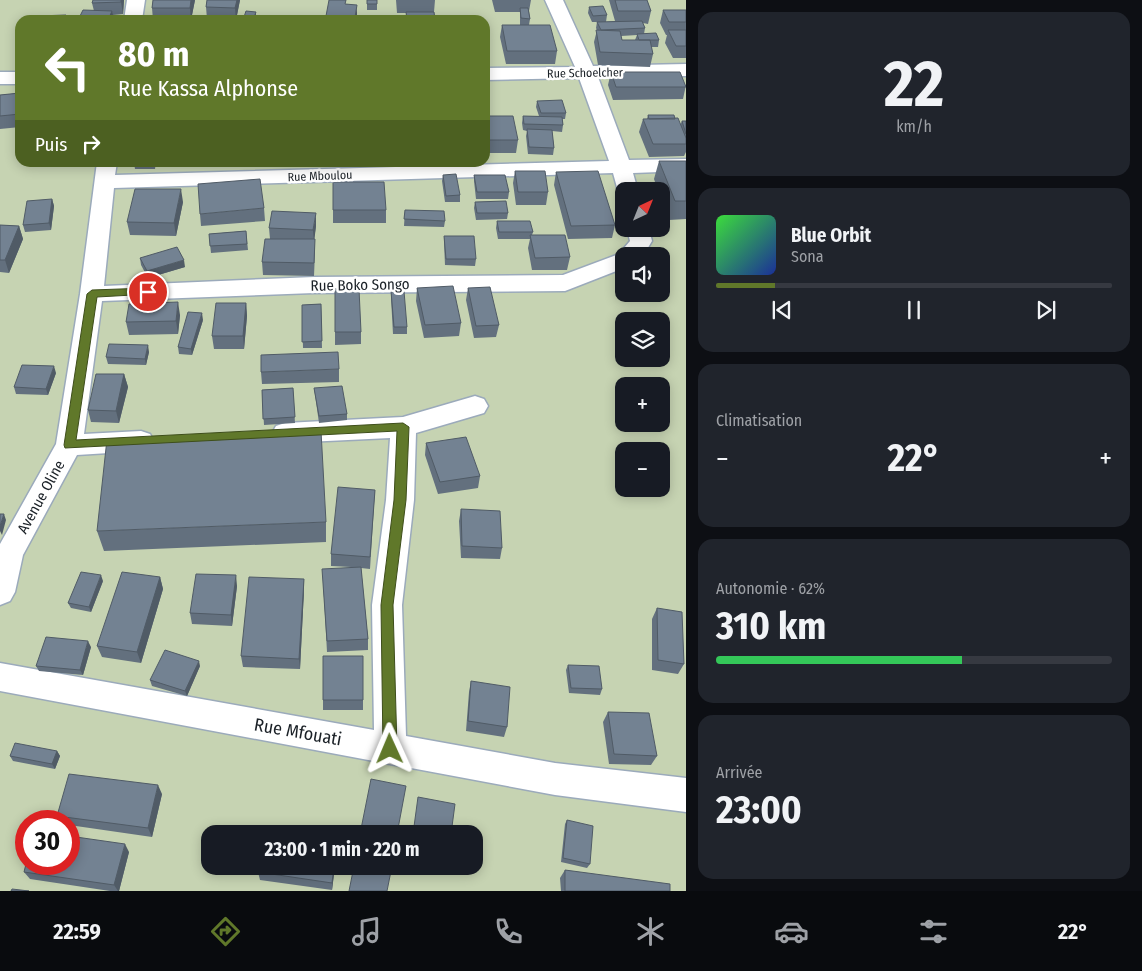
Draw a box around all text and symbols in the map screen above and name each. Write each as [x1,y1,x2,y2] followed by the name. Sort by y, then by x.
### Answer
[118,33,190,75] text: 80 m
[35,35,100,100] icon: left
[884,45,944,123] text: 22
[547,65,624,81] street label: Rue Schoelcher
[118,75,298,102] text: Rue Kassa Alphonse
[896,117,932,136] text: km/h
[77,130,105,158] icon: right
[35,133,67,156] text: Puis
[287,168,353,184] street label: Rue Mboulou
[615,182,670,238] north arrow
[615,182,670,497] map controls
[791,224,871,247] text: Blue Orbit
[615,247,670,302] button: sound
[791,247,824,266] text: Sona
[127,271,169,313] pin
[310,275,410,295] street label: Rue Boko Songo
[134,278,162,306] icon: arrive
[768,296,796,324] icon: previous
[900,296,928,324] icon: pause
[1032,296,1060,324] icon: next
[615,312,670,367] button: layers
[615,377,670,432] button: +
[716,411,802,430] text: Climatisation
[887,435,940,481] text: 22°
[615,442,670,497] button: −
[716,442,729,475] text: −
[1099,442,1112,475] text: +
[13,457,69,537] street label: Avenue Oline
[716,579,825,598] text: Autonomie · 62%
[716,603,826,649] text: 310 km
[252,713,344,751] street label: Rue Mfouati
[363,722,415,774] position arrow
[716,763,762,782] text: Arrivée
[716,787,802,833] text: 23:00
[15,810,80,875] speed limit sign: 30
[264,838,420,861] text: 23:00 · 1 min · 220 m
[208,914,243,949] icon: directions
[349,914,384,949] icon: music
[491,914,526,949] icon: phone
[633,914,668,949] icon: climate
[774,914,809,949] icon: car
[916,914,951,949] icon: filters
[53,918,101,945] text: 22:59
[1058,918,1089,945] text: 22°

